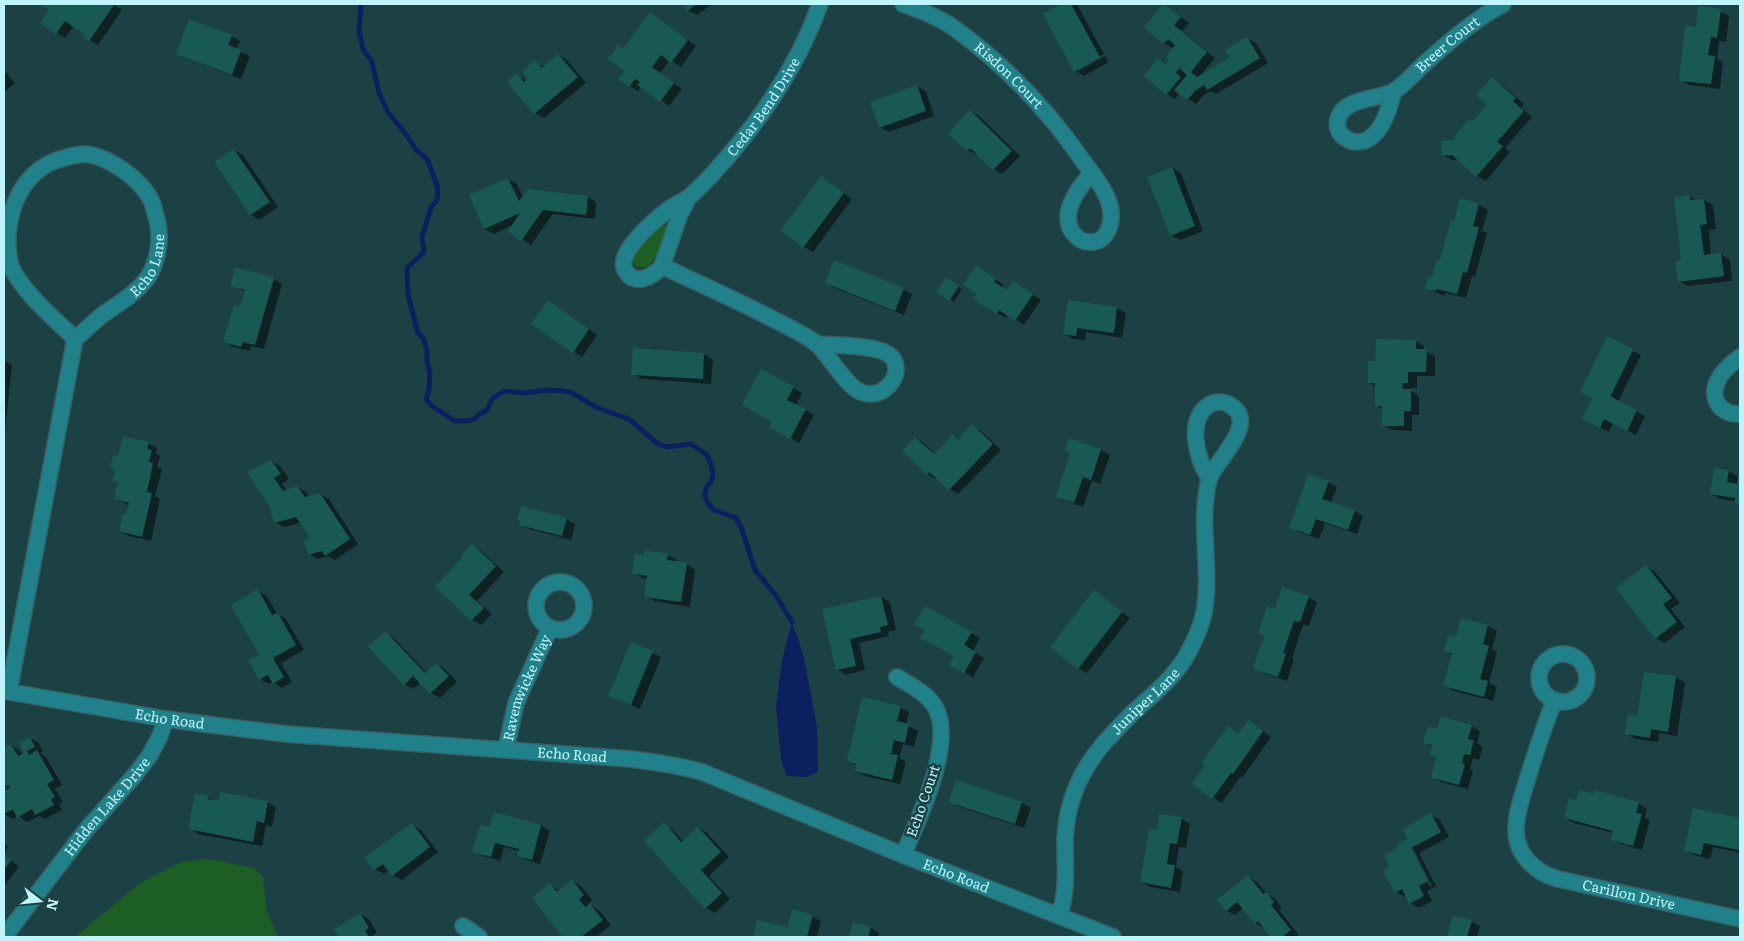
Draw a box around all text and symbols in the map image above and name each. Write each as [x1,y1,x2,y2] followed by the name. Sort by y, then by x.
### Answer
[1410,11,1484,76] street label: Breer Court
[971,36,1049,113] street label: Risdon Court
[722,53,804,160] street label: Cedar Bend Drive
[125,234,168,301] street label: Echo Lane
[497,630,555,743] street label: Ravenwicke Way
[1106,663,1183,738] street label: Juniper Lane
[134,703,206,733] street label: Echo Road
[536,741,608,766] street label: Echo Road
[58,753,154,860] street label: Hidden Lake Drive
[900,762,944,839] street label: Echo Court
[920,853,993,897] street label: Echo Road
[1581,874,1677,914] street label: Carillon Drive
[15,876,65,926] north arrow
[42,896,65,914] text: N

